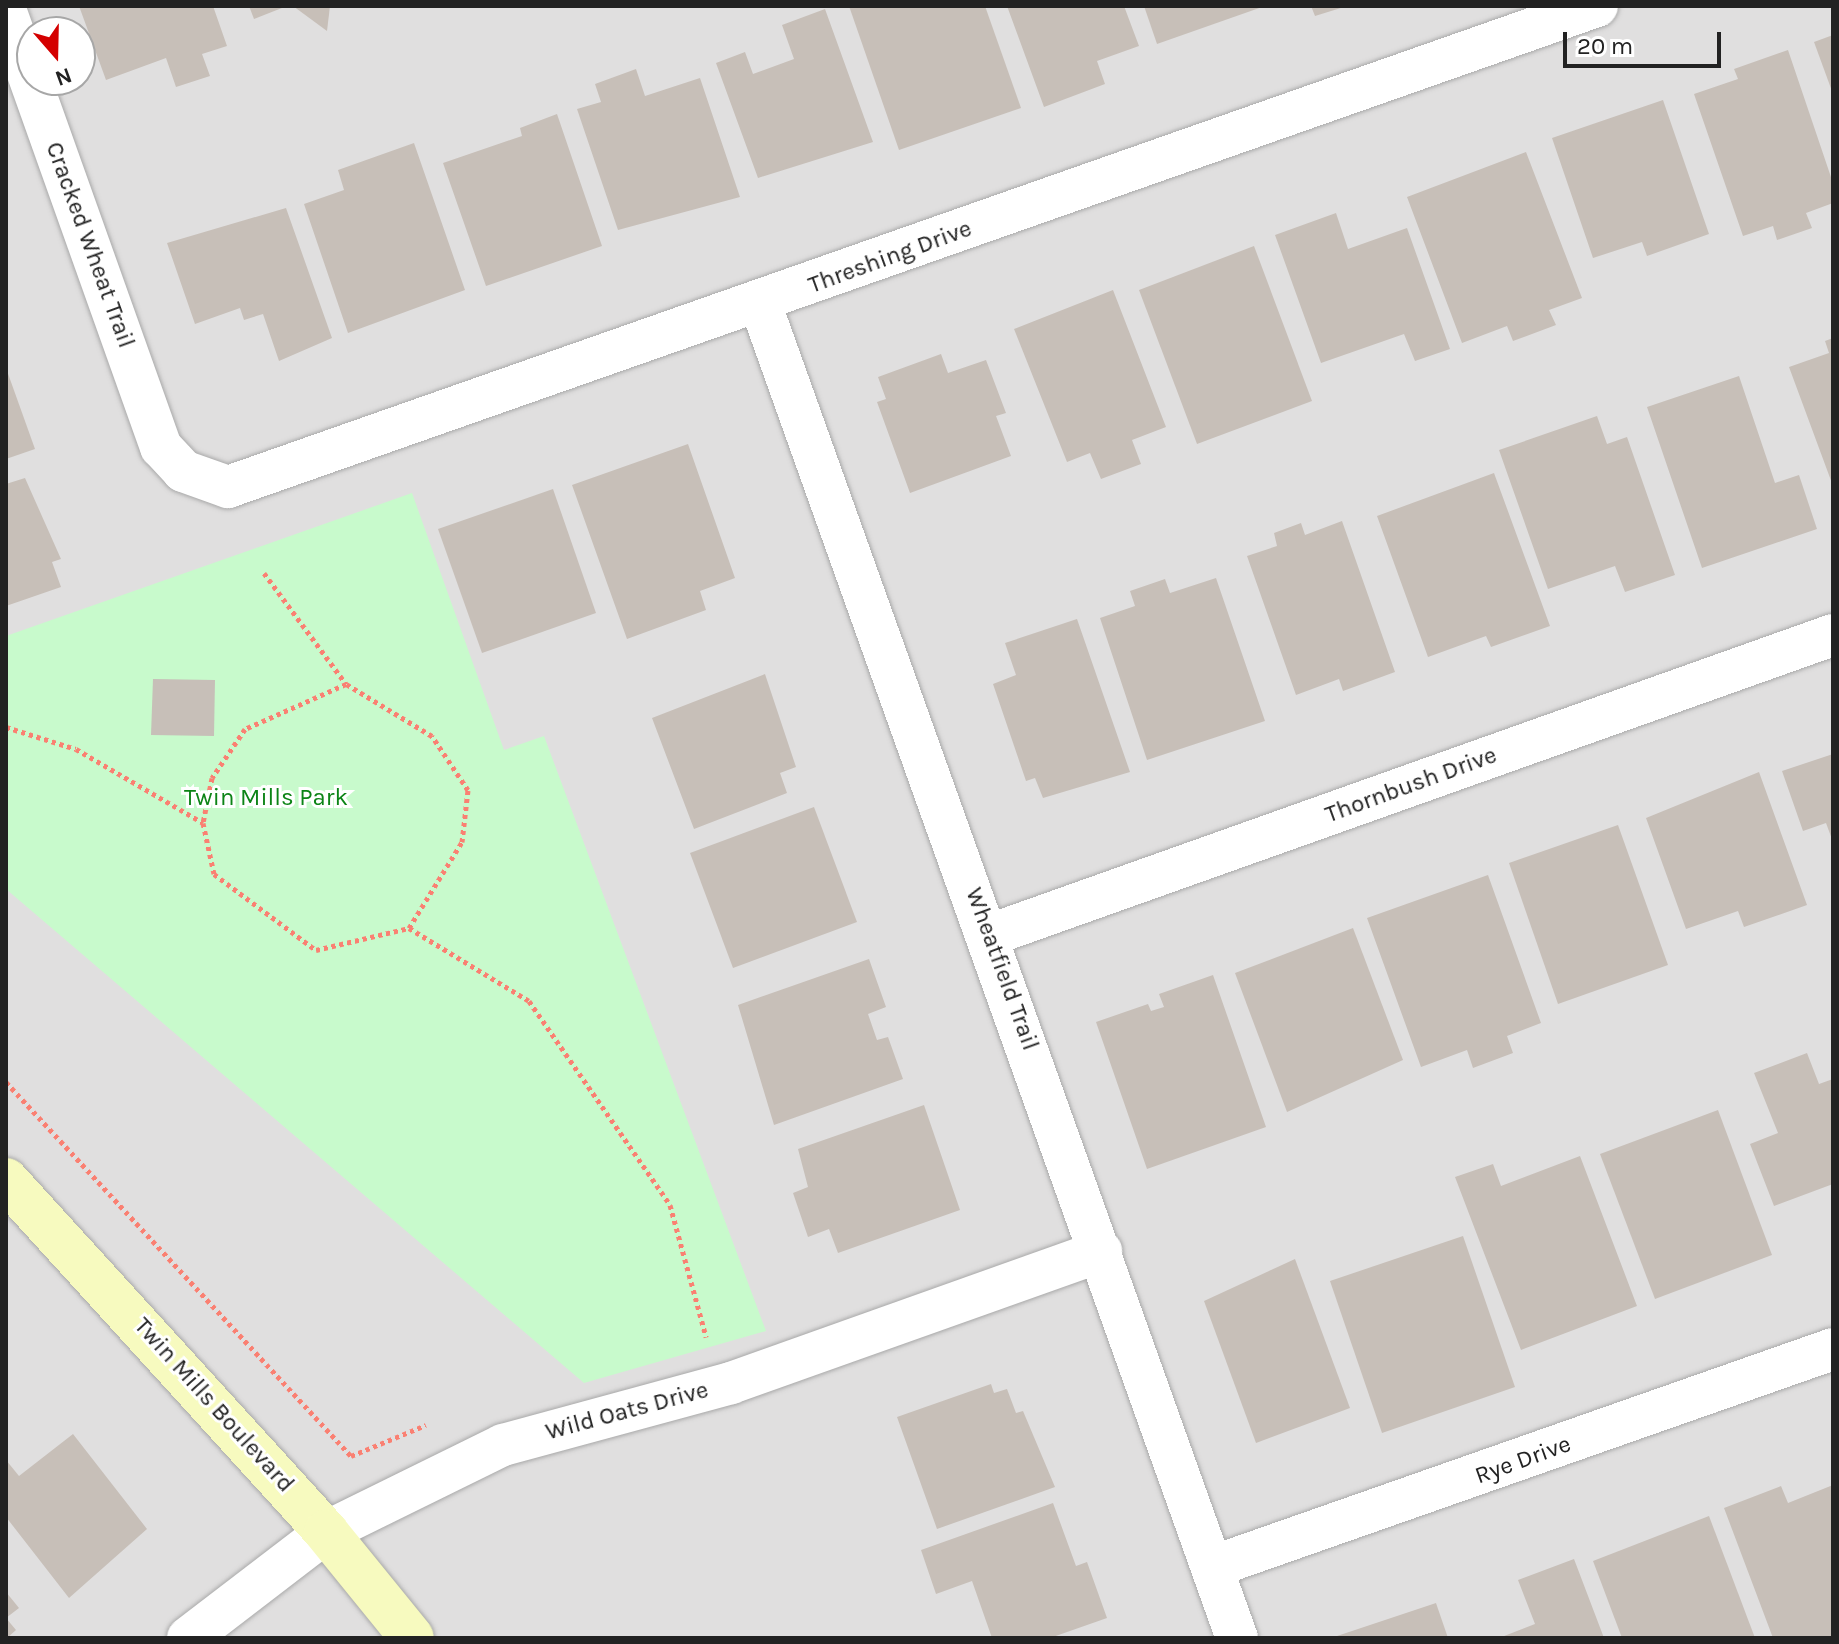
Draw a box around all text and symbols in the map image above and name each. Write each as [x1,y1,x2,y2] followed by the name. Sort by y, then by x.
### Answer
[16,16,96,96] north arrow
[1567,16,1725,66] scale bar
[1577,32,1633,60] text: 20 m
[52,62,75,92] text: N
[39,138,141,352] street label: Cracked Wheat Trail
[804,214,976,300] street label: Threshing Drive
[1321,741,1501,829] street label: Thornbush Drive
[184,784,348,812] park label: Twin Mills Park
[959,884,1045,1054] street label: Wheatfield Trail
[128,1312,300,1498] street label: Twin Mills Boulevard
[542,1375,712,1447] street label: Wild Oats Drive
[1471,1429,1575,1491] street label: Rye Drive

